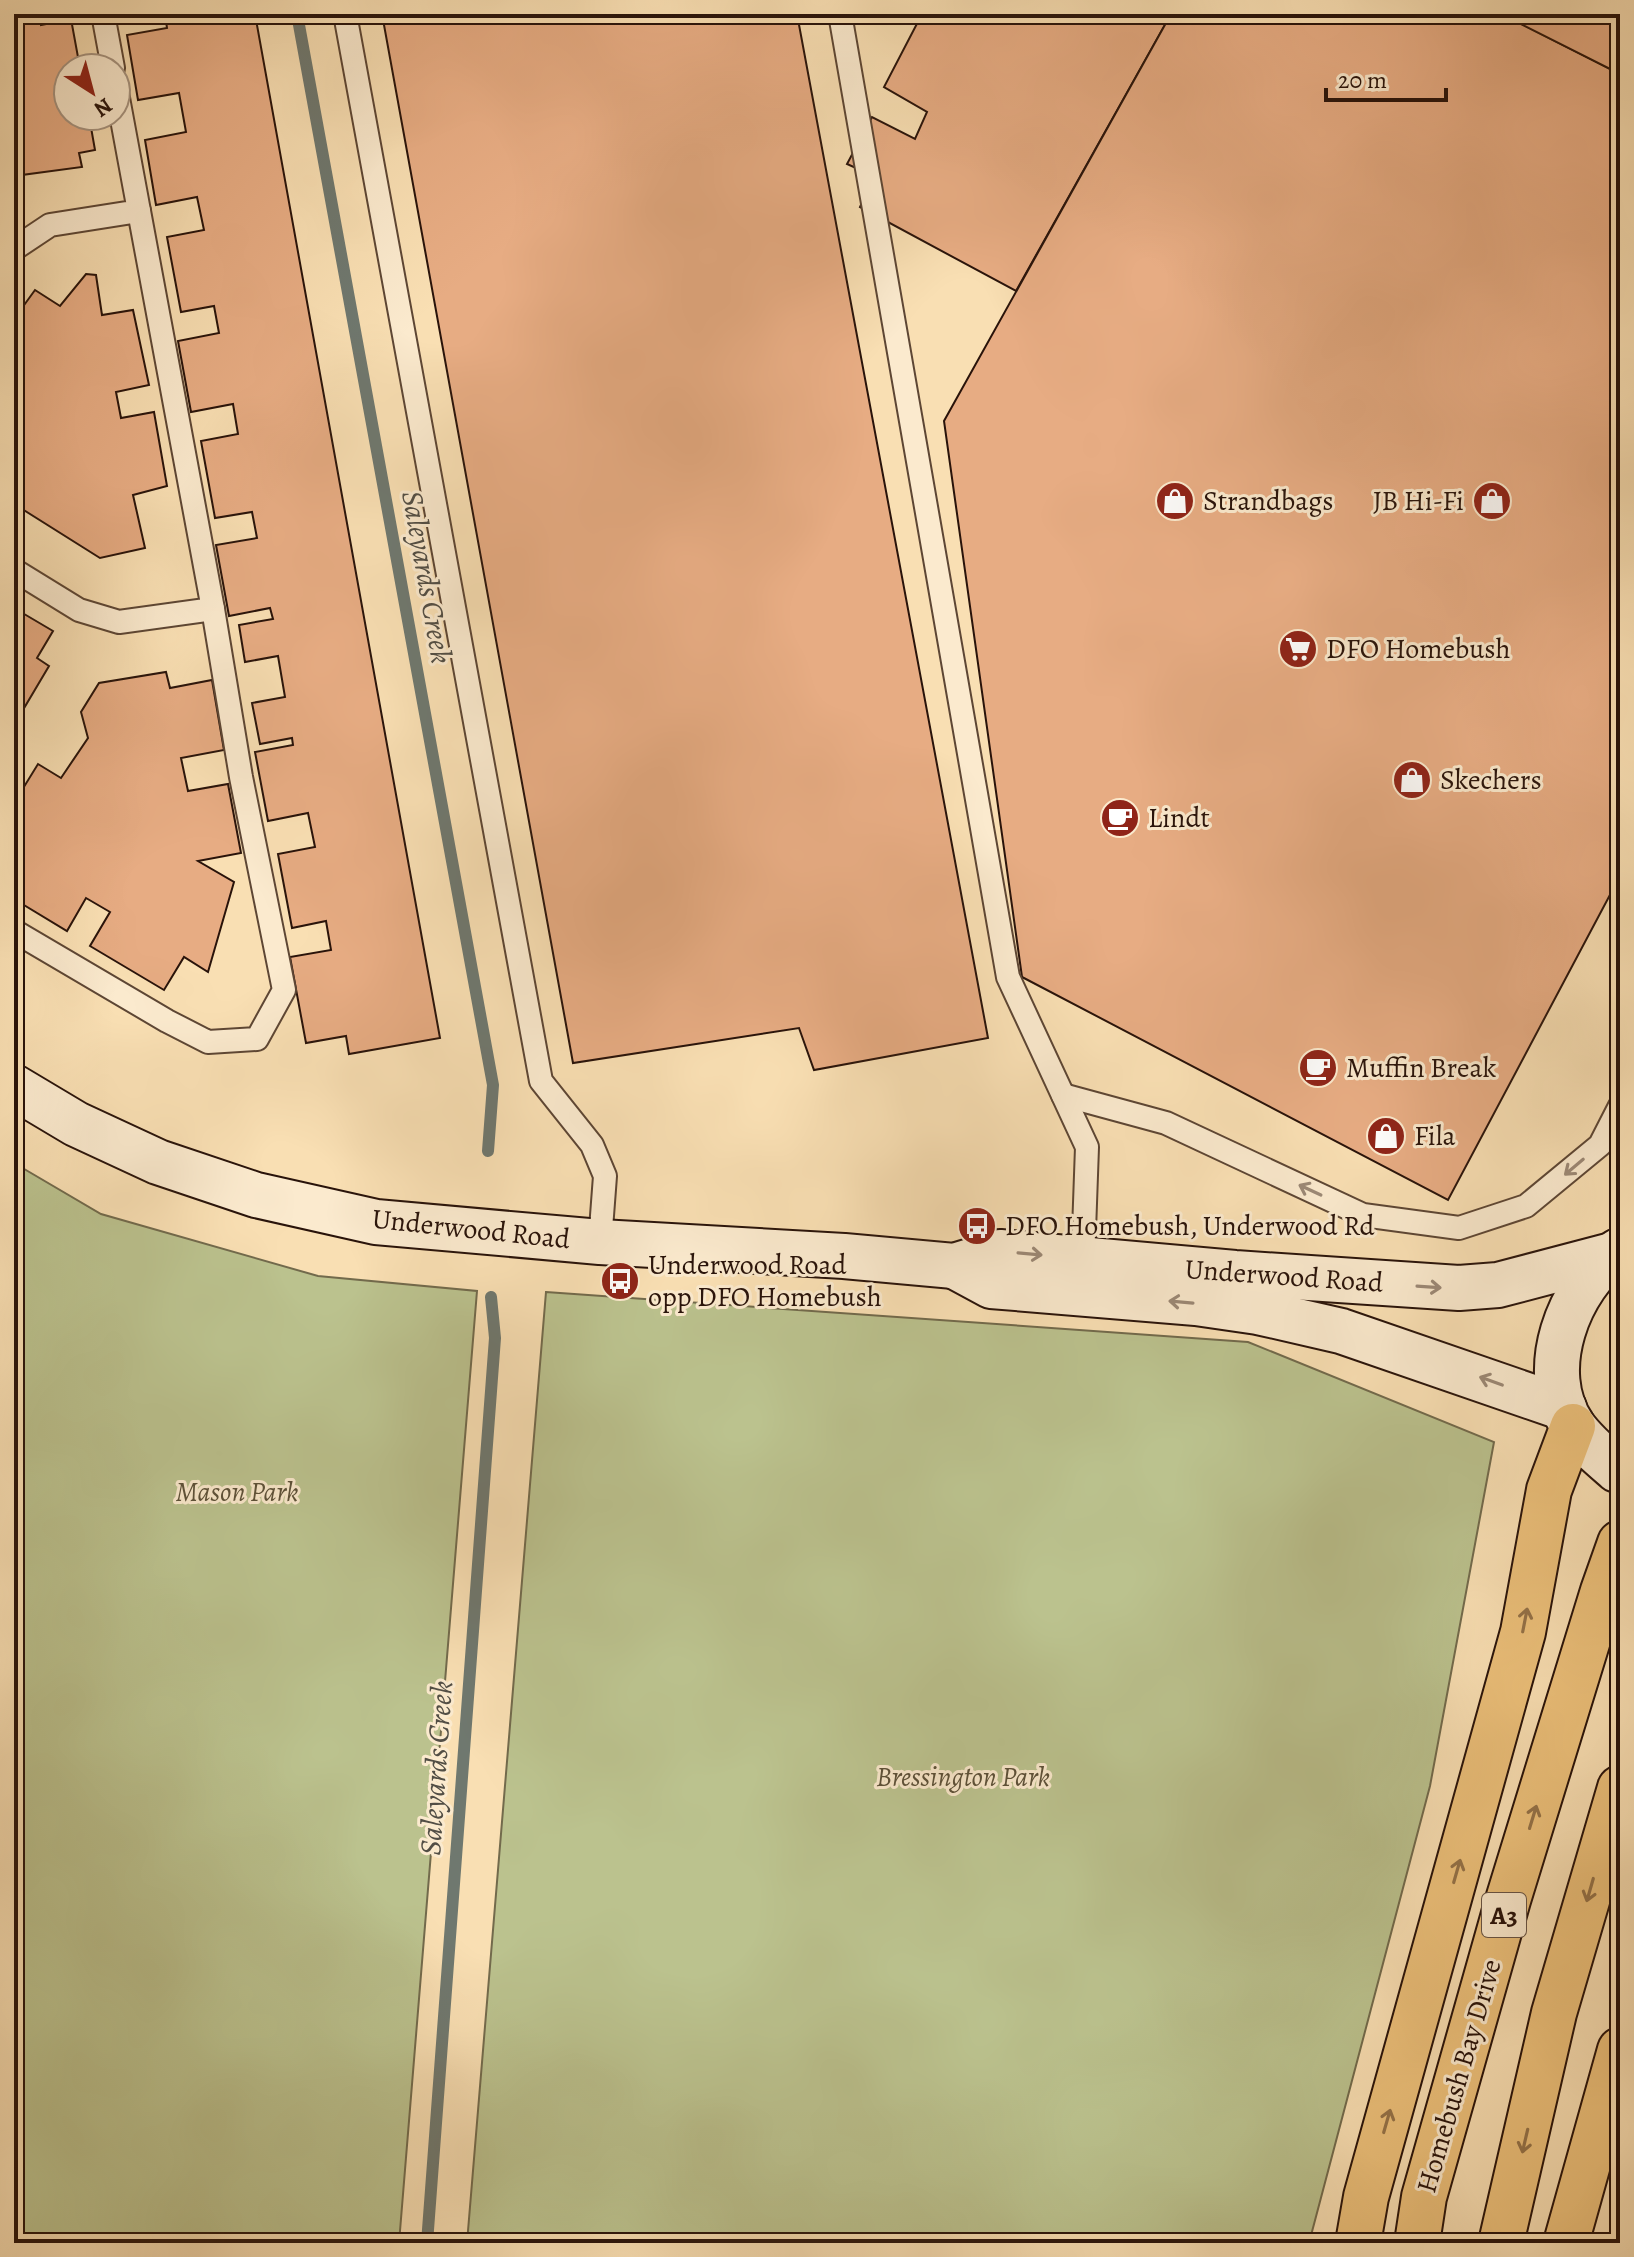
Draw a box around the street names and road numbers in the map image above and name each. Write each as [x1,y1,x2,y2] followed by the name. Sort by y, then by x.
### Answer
[370,1200,573,1258] street label: Underwood Road
[1184,1250,1385,1302] street label: Underwood Road
[1482,1893,1526,1937] road number: A3
[1407,1955,1511,2197] street label: Homebush Bay Drive

